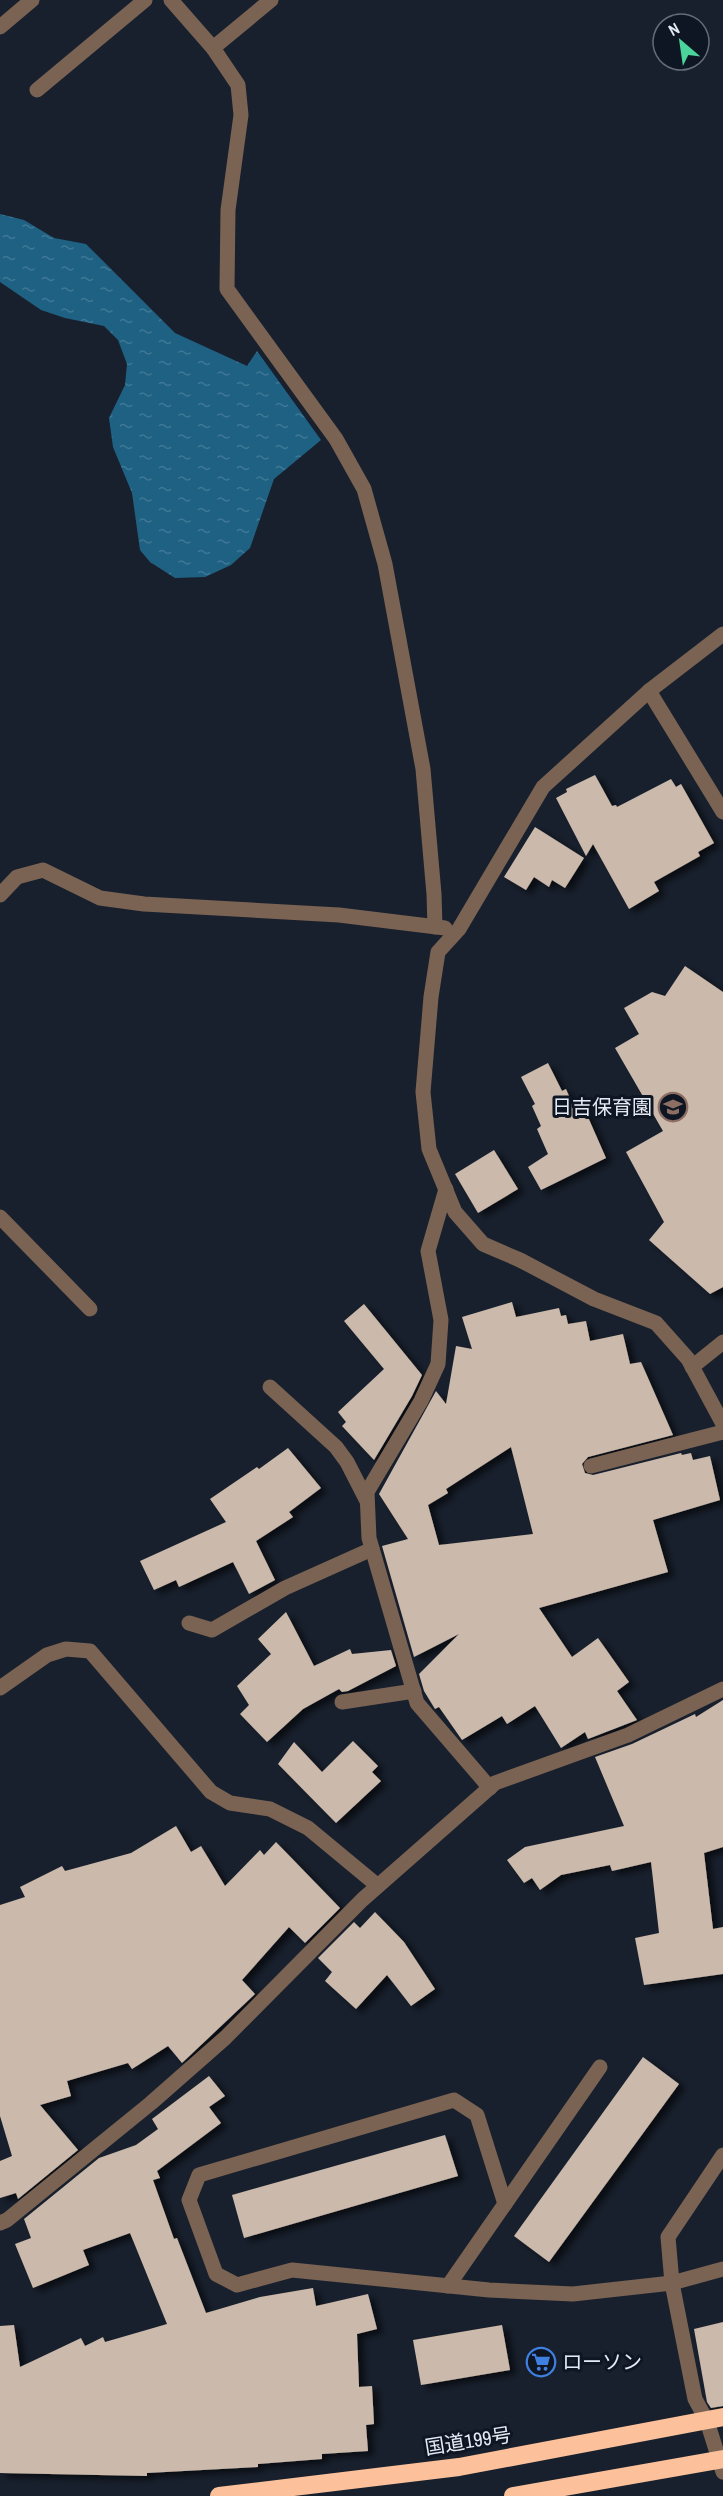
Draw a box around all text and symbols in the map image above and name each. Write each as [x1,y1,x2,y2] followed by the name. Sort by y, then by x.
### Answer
[651,12,711,72] north arrow
[664,17,683,41] text: N
[657,1091,689,1123] school or university icon: 日吉保育園
[552,1093,652,1120] place label: 日吉保育園
[525,2346,557,2378] supermarket icon: ローソン
[562,2348,642,2375] place label: ローソン
[423,2420,513,2461] street label: 国道199号

